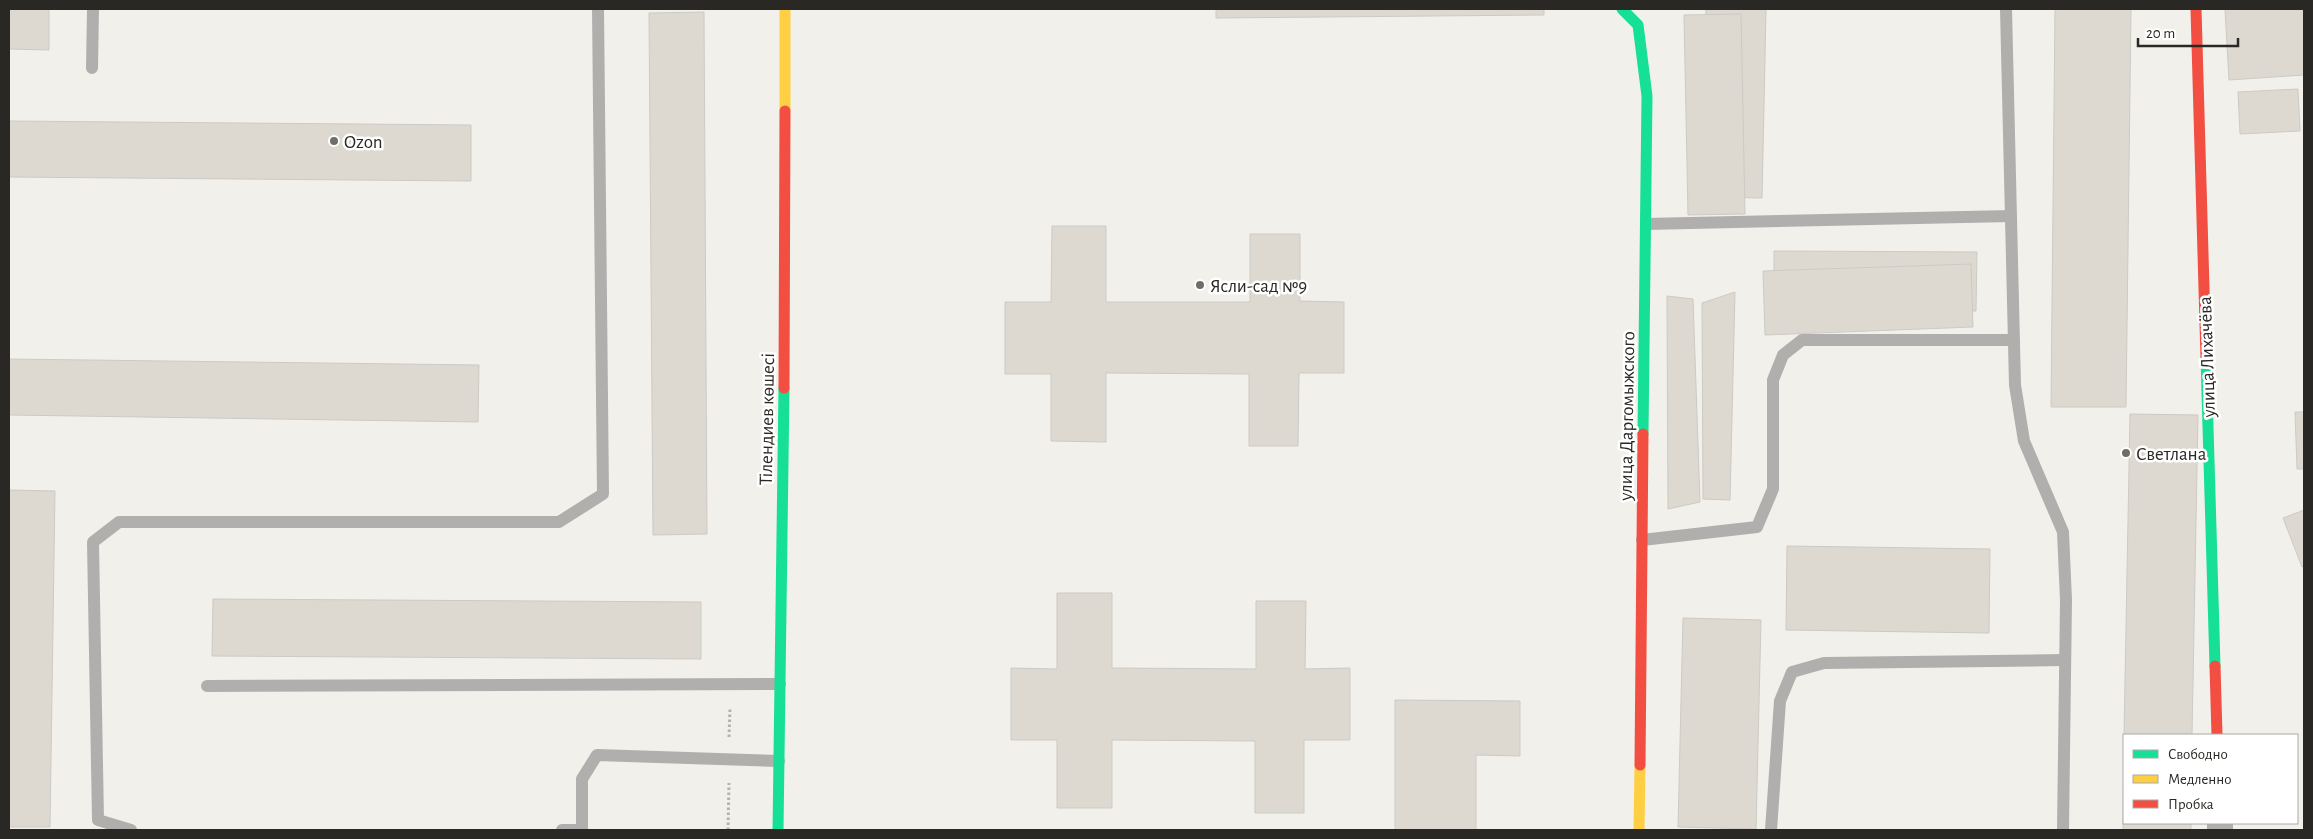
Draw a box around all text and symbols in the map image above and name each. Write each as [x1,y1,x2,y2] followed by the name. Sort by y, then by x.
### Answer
[2138,15,2238,47] scale bar
[2146,26,2175,41] text: 20 m
[344,133,383,152] place label: Ozon
[328,135,340,147] marker: Ozon
[1210,277,1307,296] place label: Ясли-сад №9
[1194,279,1206,291] marker: Ясли-сад №9
[2196,296,2219,419] street label: улица Лихачёва
[1617,331,1638,502] street label: улица Даргомыжского
[757,353,778,485] street label: Тілендиев көшесі
[2136,445,2207,464] place label: Светлана
[2120,447,2132,459] marker: Светлана
[2123,734,2298,824] legend
[2168,747,2228,762] text: Свободно
[2168,772,2232,787] text: Медленно
[2168,797,2214,812] text: Пробка

